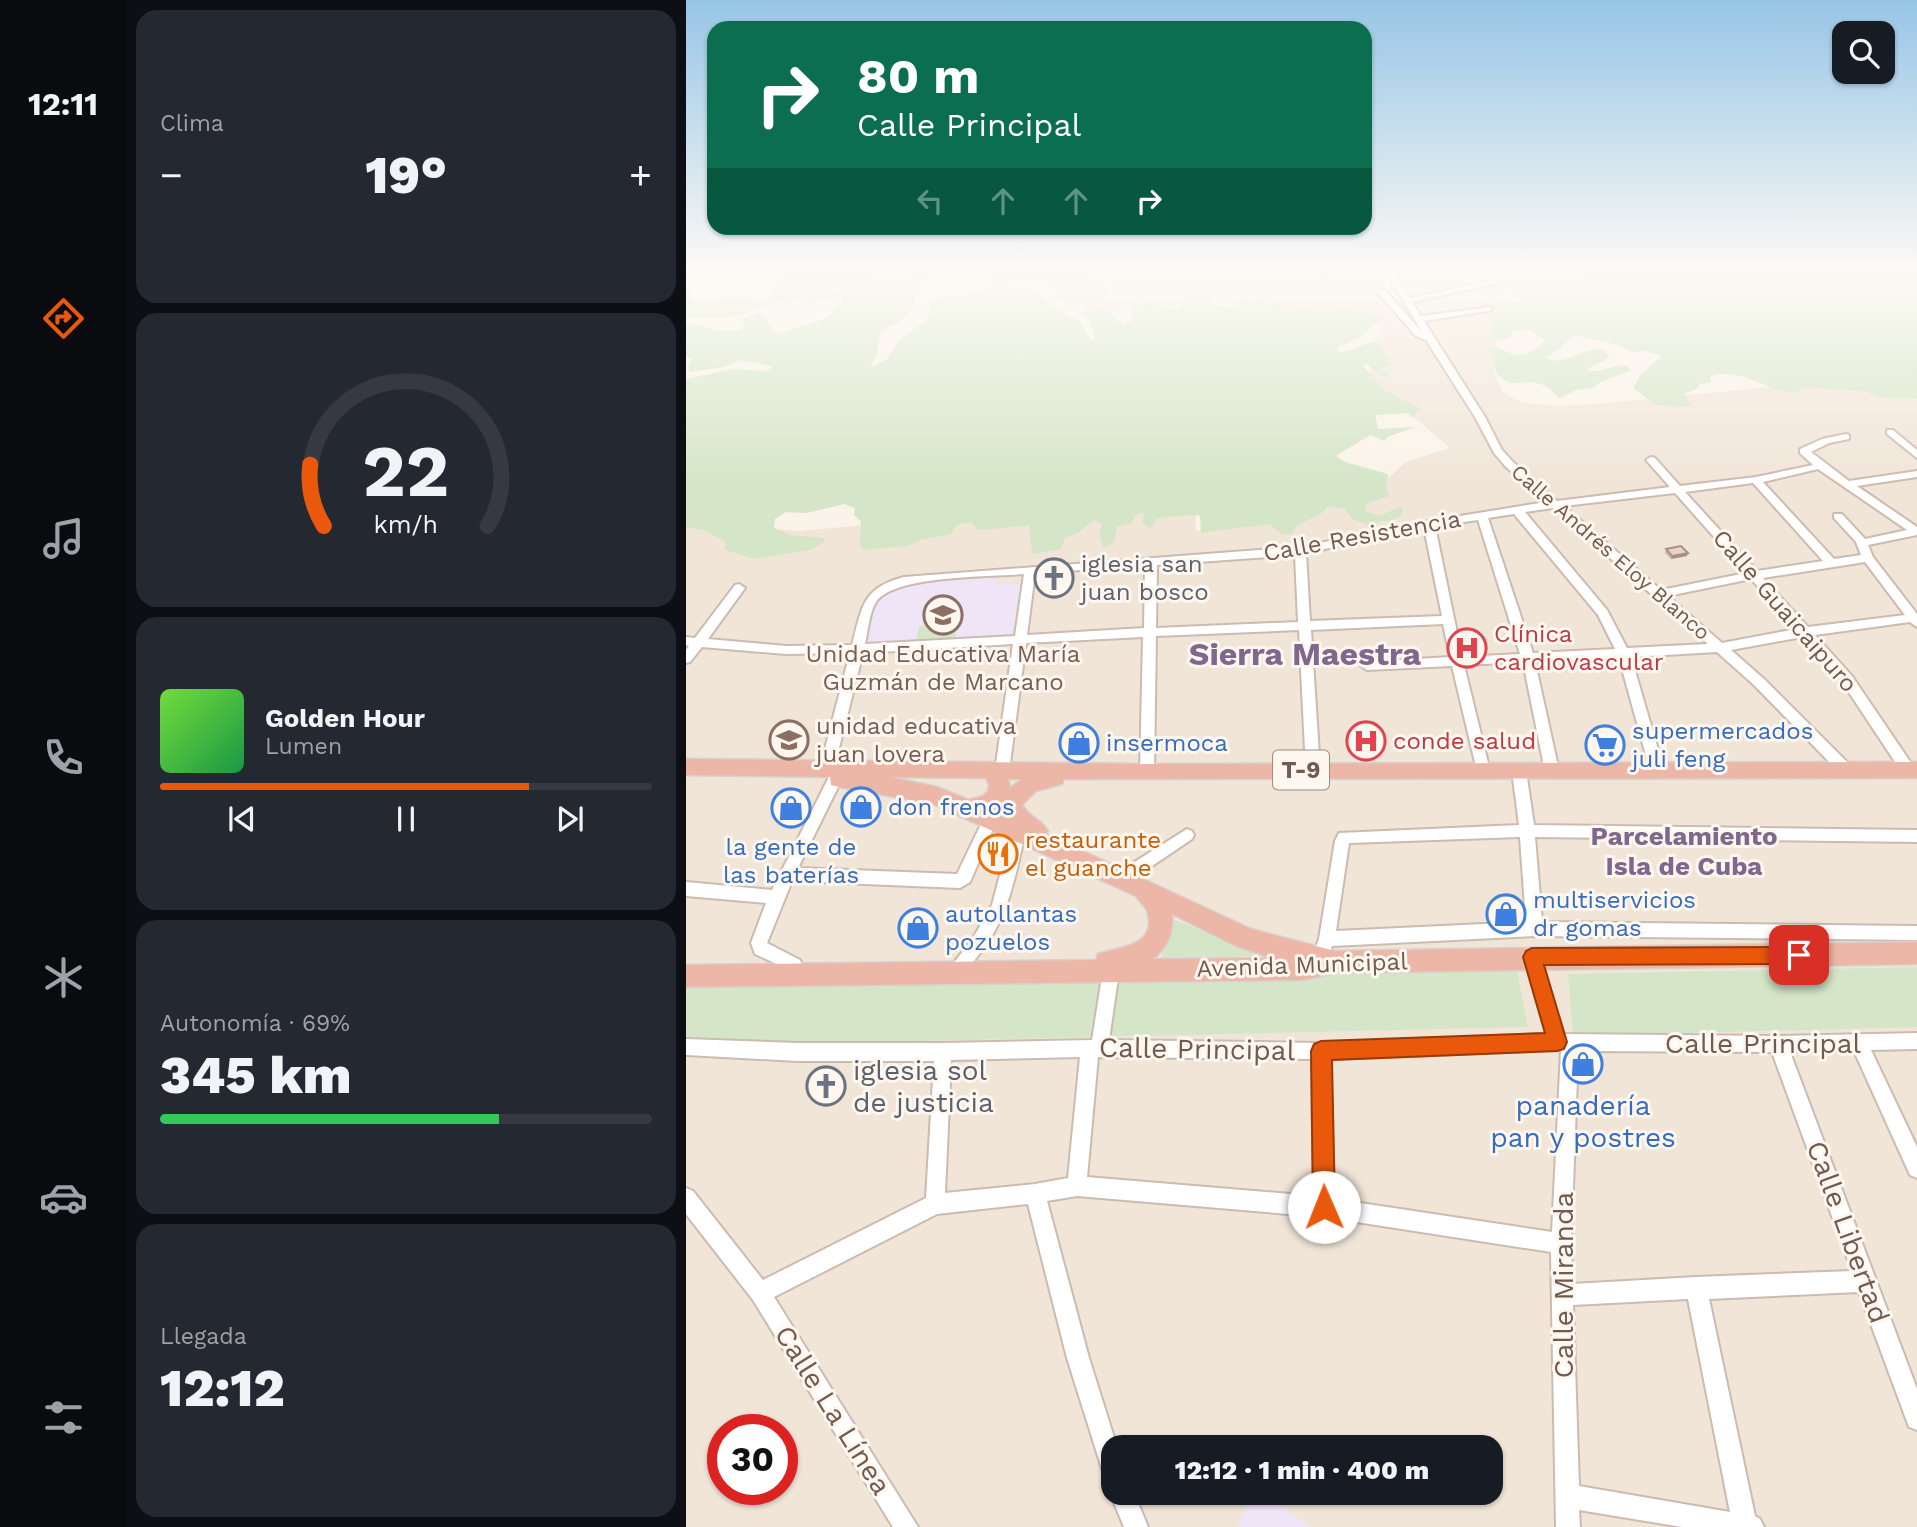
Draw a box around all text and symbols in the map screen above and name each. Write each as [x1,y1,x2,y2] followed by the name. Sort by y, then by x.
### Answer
[1832,21,1895,84] map controls
[1832,21,1895,84] button: search
[857,47,979,105] text: 80 m
[742,49,833,140] icon: right
[28,85,98,123] text: 12:11
[857,106,1081,144] text: Calle Principal
[160,110,224,137] text: Clima
[365,145,447,206] text: 19°
[160,153,183,197] text: −
[629,153,652,197] text: +
[911,182,949,220] icon: left
[984,182,1022,220] icon: ahead
[1057,182,1095,220] icon: ahead
[1130,182,1168,220] icon: right
[39,294,88,343] icon: directions
[363,429,449,515] text: 22
[1507,459,1715,645] street label: Calle Andrés Eloy Blanco
[1261,505,1463,567] street label: Calle Resistencia
[374,510,438,539] text: km/h
[39,514,88,563] icon: music
[1707,524,1863,698] street label: Calle Guaicaipuro
[1079,550,1209,606] place label: iglesia san juan bosco
[1033,557,1075,599] church icon: iglesia san juan bosco
[922,594,964,636] school or university icon: Unidad Educativa María Guzmán de Marcano
[1494,620,1664,676] place label: Clínica cardiovascular
[1446,627,1488,669] hospital icon: Clínica cardiovascular
[1189,635,1422,673] district label: Sierra Maestra
[806,640,1080,696] place label: Unidad Educativa María Guzmán de Marcano
[265,703,425,733] text: Golden Hour
[814,712,1016,768] place label: unidad educativa juan lovera
[1630,717,1813,773] place label: supermercados juli feng
[768,719,810,761] school or university icon: unidad educativa juan lovera
[1345,720,1387,762] hospital icon: conde salud
[1058,722,1100,764] shop icon: insermoca
[1584,724,1626,766] supermarket icon: supermercados juli feng
[1393,727,1536,755] place label: conde salud
[1106,729,1228,757] place label: insermoca
[39,733,88,782] icon: phone
[265,733,342,760] text: Lumen
[1273,750,1329,790] road number: T-9
[840,786,882,828] shop icon: don frenos
[770,787,812,829] shop icon: la gente de las baterías
[888,793,1015,821] place label: don frenos
[223,800,261,838] icon: previous
[387,800,425,838] icon: pause
[551,800,589,838] icon: next
[1590,821,1778,881] district label: Parcelamiento Isla de Cuba
[1025,826,1161,882] place label: restaurante el guanche
[723,833,859,889] place label: la gente de las baterías
[977,833,1019,875] restaurant icon: restaurante el guanche
[1533,886,1696,942] place label: multiservicios dr gomas
[1485,893,1527,935] shop icon: multiservicios dr gomas
[945,900,1077,956] place label: autollantas pozuelos
[897,907,939,949] shop icon: autollantas pozuelos
[1769,925,1829,985] pin
[1780,936,1818,974] icon: arrive
[1196,947,1409,983] street label: Avenida Municipal
[39,953,88,1002] icon: climate
[160,1010,350,1037] text: Autonomía · 69%
[1665,1027,1862,1060] street label: Calle Principal
[1099,1031,1296,1067] street label: Calle Principal
[1562,1043,1604,1085] shop icon: panadería pan y postres
[160,1045,352,1106] text: 345 km
[853,1054,994,1119] place label: iglesia sol de justicia
[805,1065,847,1107] church icon: iglesia sol de justicia
[1490,1089,1676,1154] place label: panadería pan y postres
[1800,1136,1896,1328] street label: Calle Libertad
[1287,1170,1361,1244] position arrow
[39,1173,88,1222] icon: car
[1547,1191,1580,1378] street label: Calle Miranda
[768,1319,898,1501] street label: Calle La Línea
[160,1323,247,1350] text: Llegada
[160,1358,285,1419] text: 12:12
[39,1393,88,1442] icon: filters
[707,1414,798,1505] speed limit sign: 30
[1175,1455,1429,1485] text: 12:12 · 1 min · 400 m

